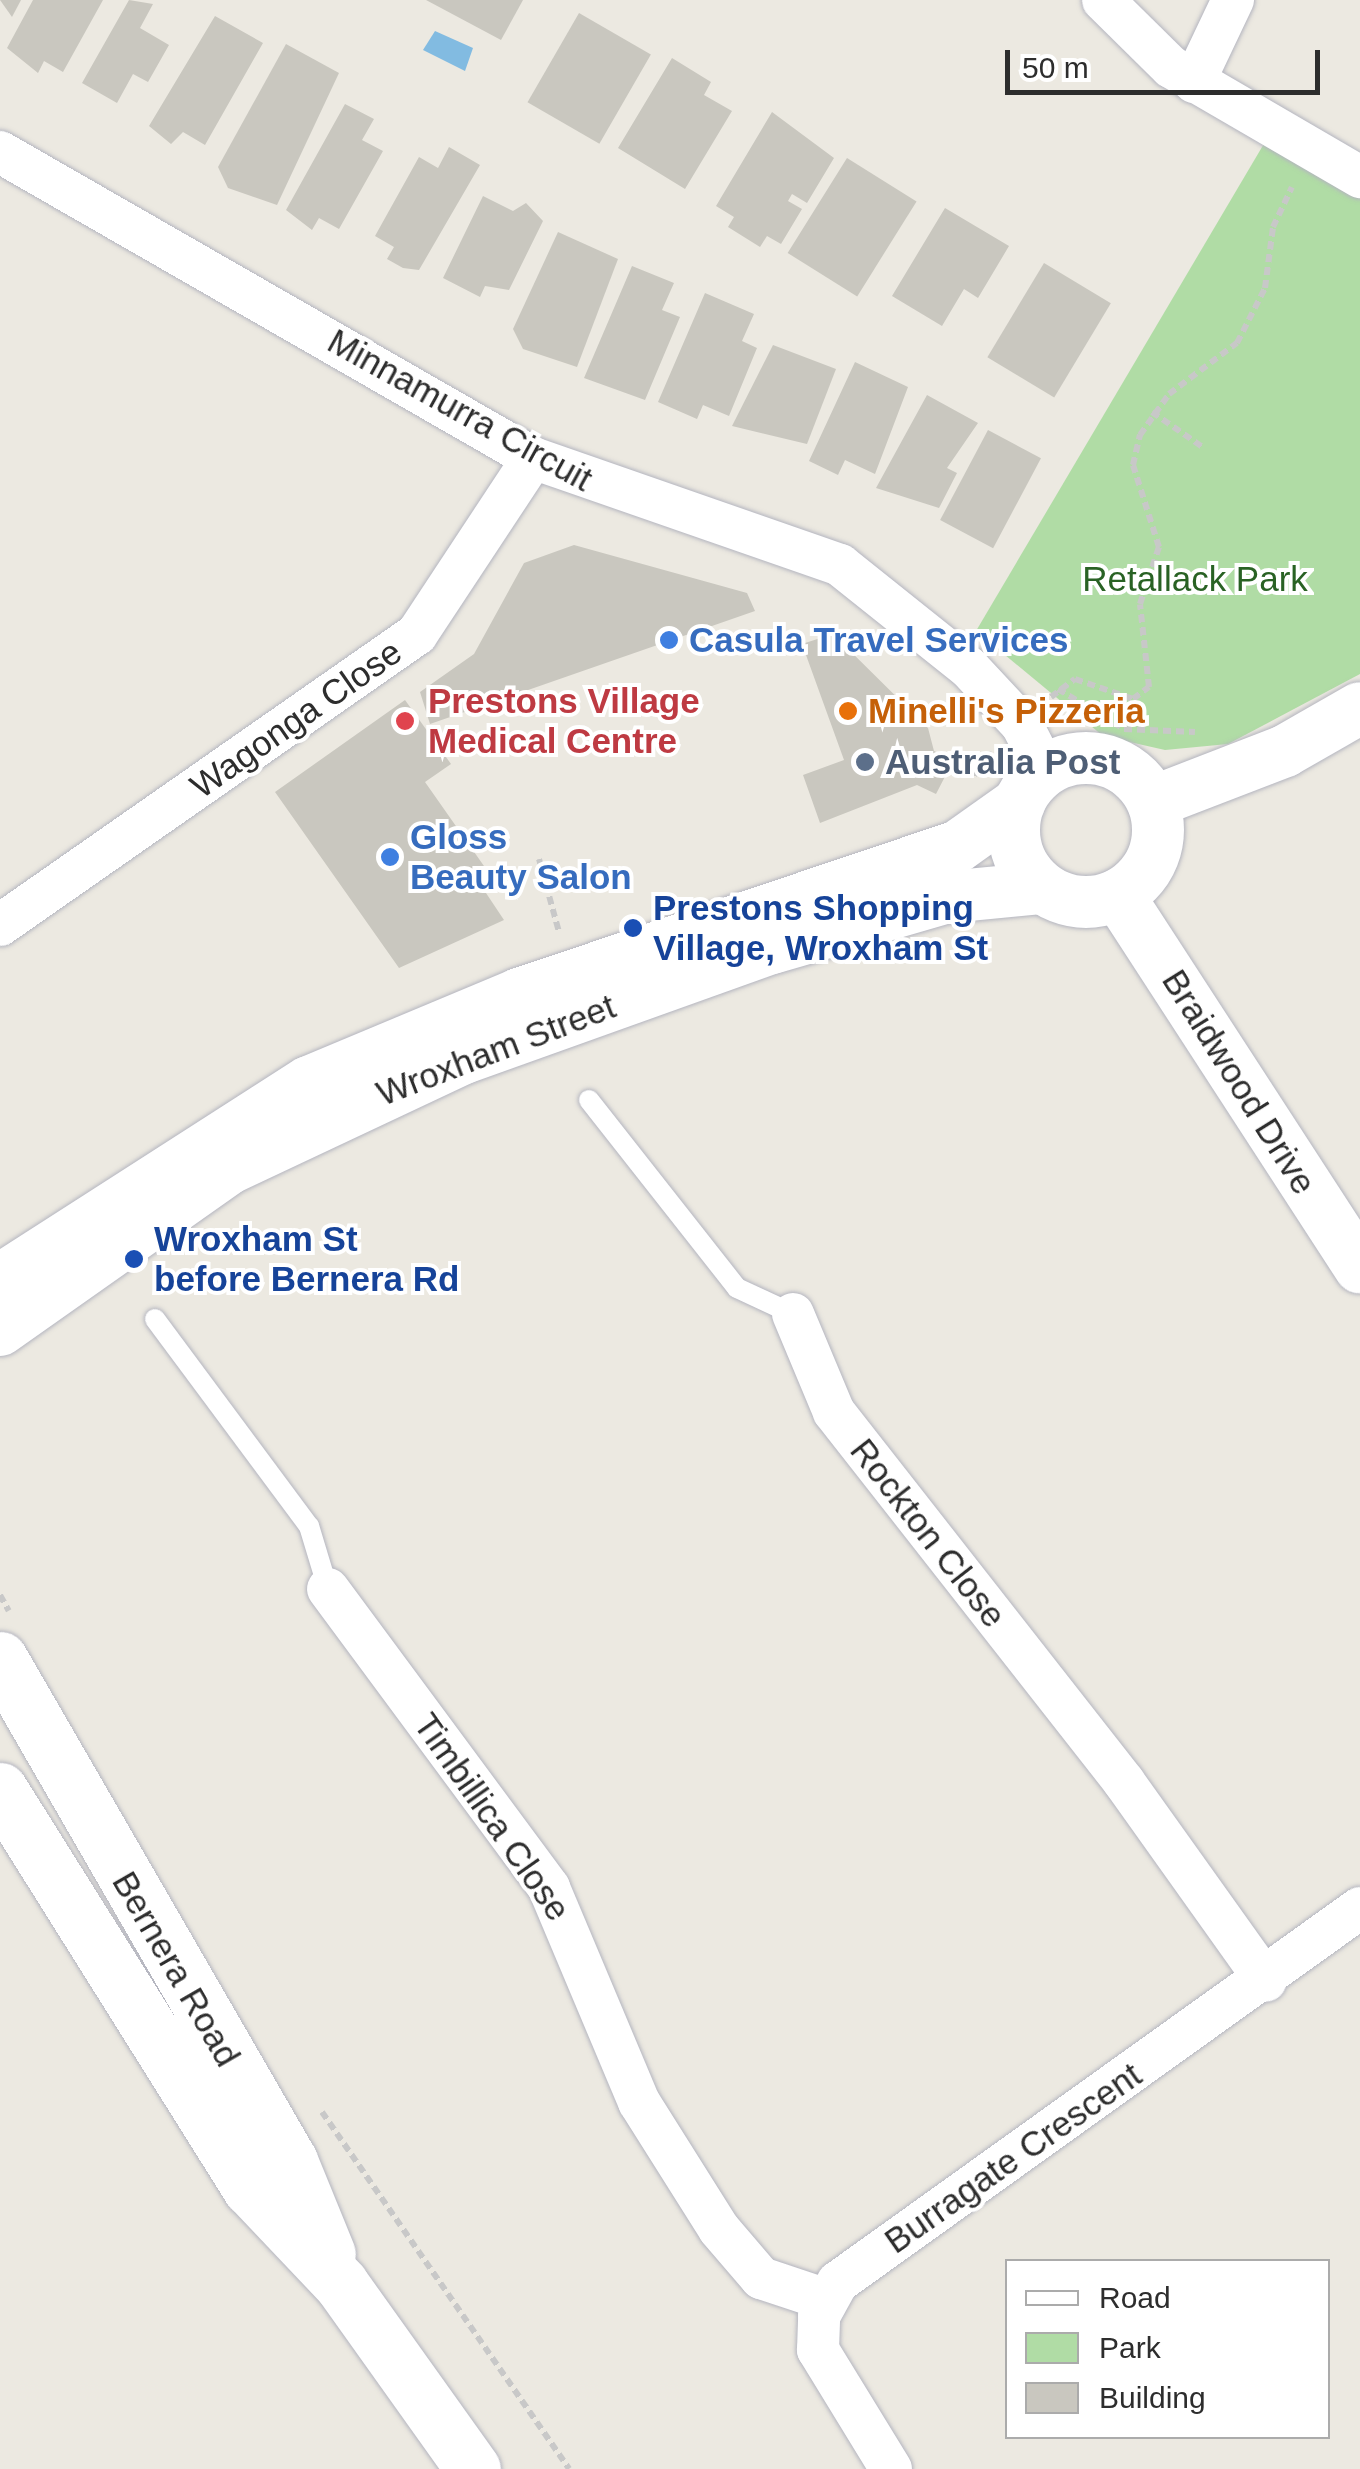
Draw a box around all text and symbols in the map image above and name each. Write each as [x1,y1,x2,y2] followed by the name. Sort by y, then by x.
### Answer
[1010,30,1325,92] scale bar
[1022,51,1089,84] text: 50 m
[321,320,599,500] street label: Minnamurra Circuit
[1082,558,1308,600] park label: Retallack Park
[689,619,1068,661] place label: Casula Travel Services
[658,629,680,651] marker: Casula Travel Services
[182,631,410,807] street label: Wagonga Close
[428,680,700,762] place label: Prestons Village Medical Centre
[868,690,1145,732] place label: Minelli's Pizzeria
[837,700,859,722] marker: Minelli's Pizzeria
[392,708,418,734] marker: Prestons Village Medical Centre
[885,741,1120,783] place label: Australia Post
[854,751,876,773] marker: Australia Post
[410,816,632,898] place label: Gloss Beauty Salon
[379,846,401,868] marker: Gloss Beauty Salon
[653,887,988,969] place label: Prestons Shopping Village, Wroxham St
[622,917,644,939] marker: Prestons Shopping Village, Wroxham St
[1153,962,1325,1202] street label: Braidwood Drive
[371,985,621,1115] street label: Wroxham Street
[154,1218,459,1300] place label: Wroxham St before Bernera Rd
[123,1248,145,1270] marker: Wroxham St before Bernera Rd
[841,1430,1015,1636] street label: Rockton Close
[405,1705,579,1929] street label: Timbillica Close
[103,1864,249,2074] street label: Bernera Road
[877,2054,1149,2262] street label: Burragate Crescent
[1005,2259,1330,2439] legend
[1099,2281,1171,2314] text: Road
[1099,2331,1161,2364] text: Park
[1099,2381,1206,2414] text: Building

